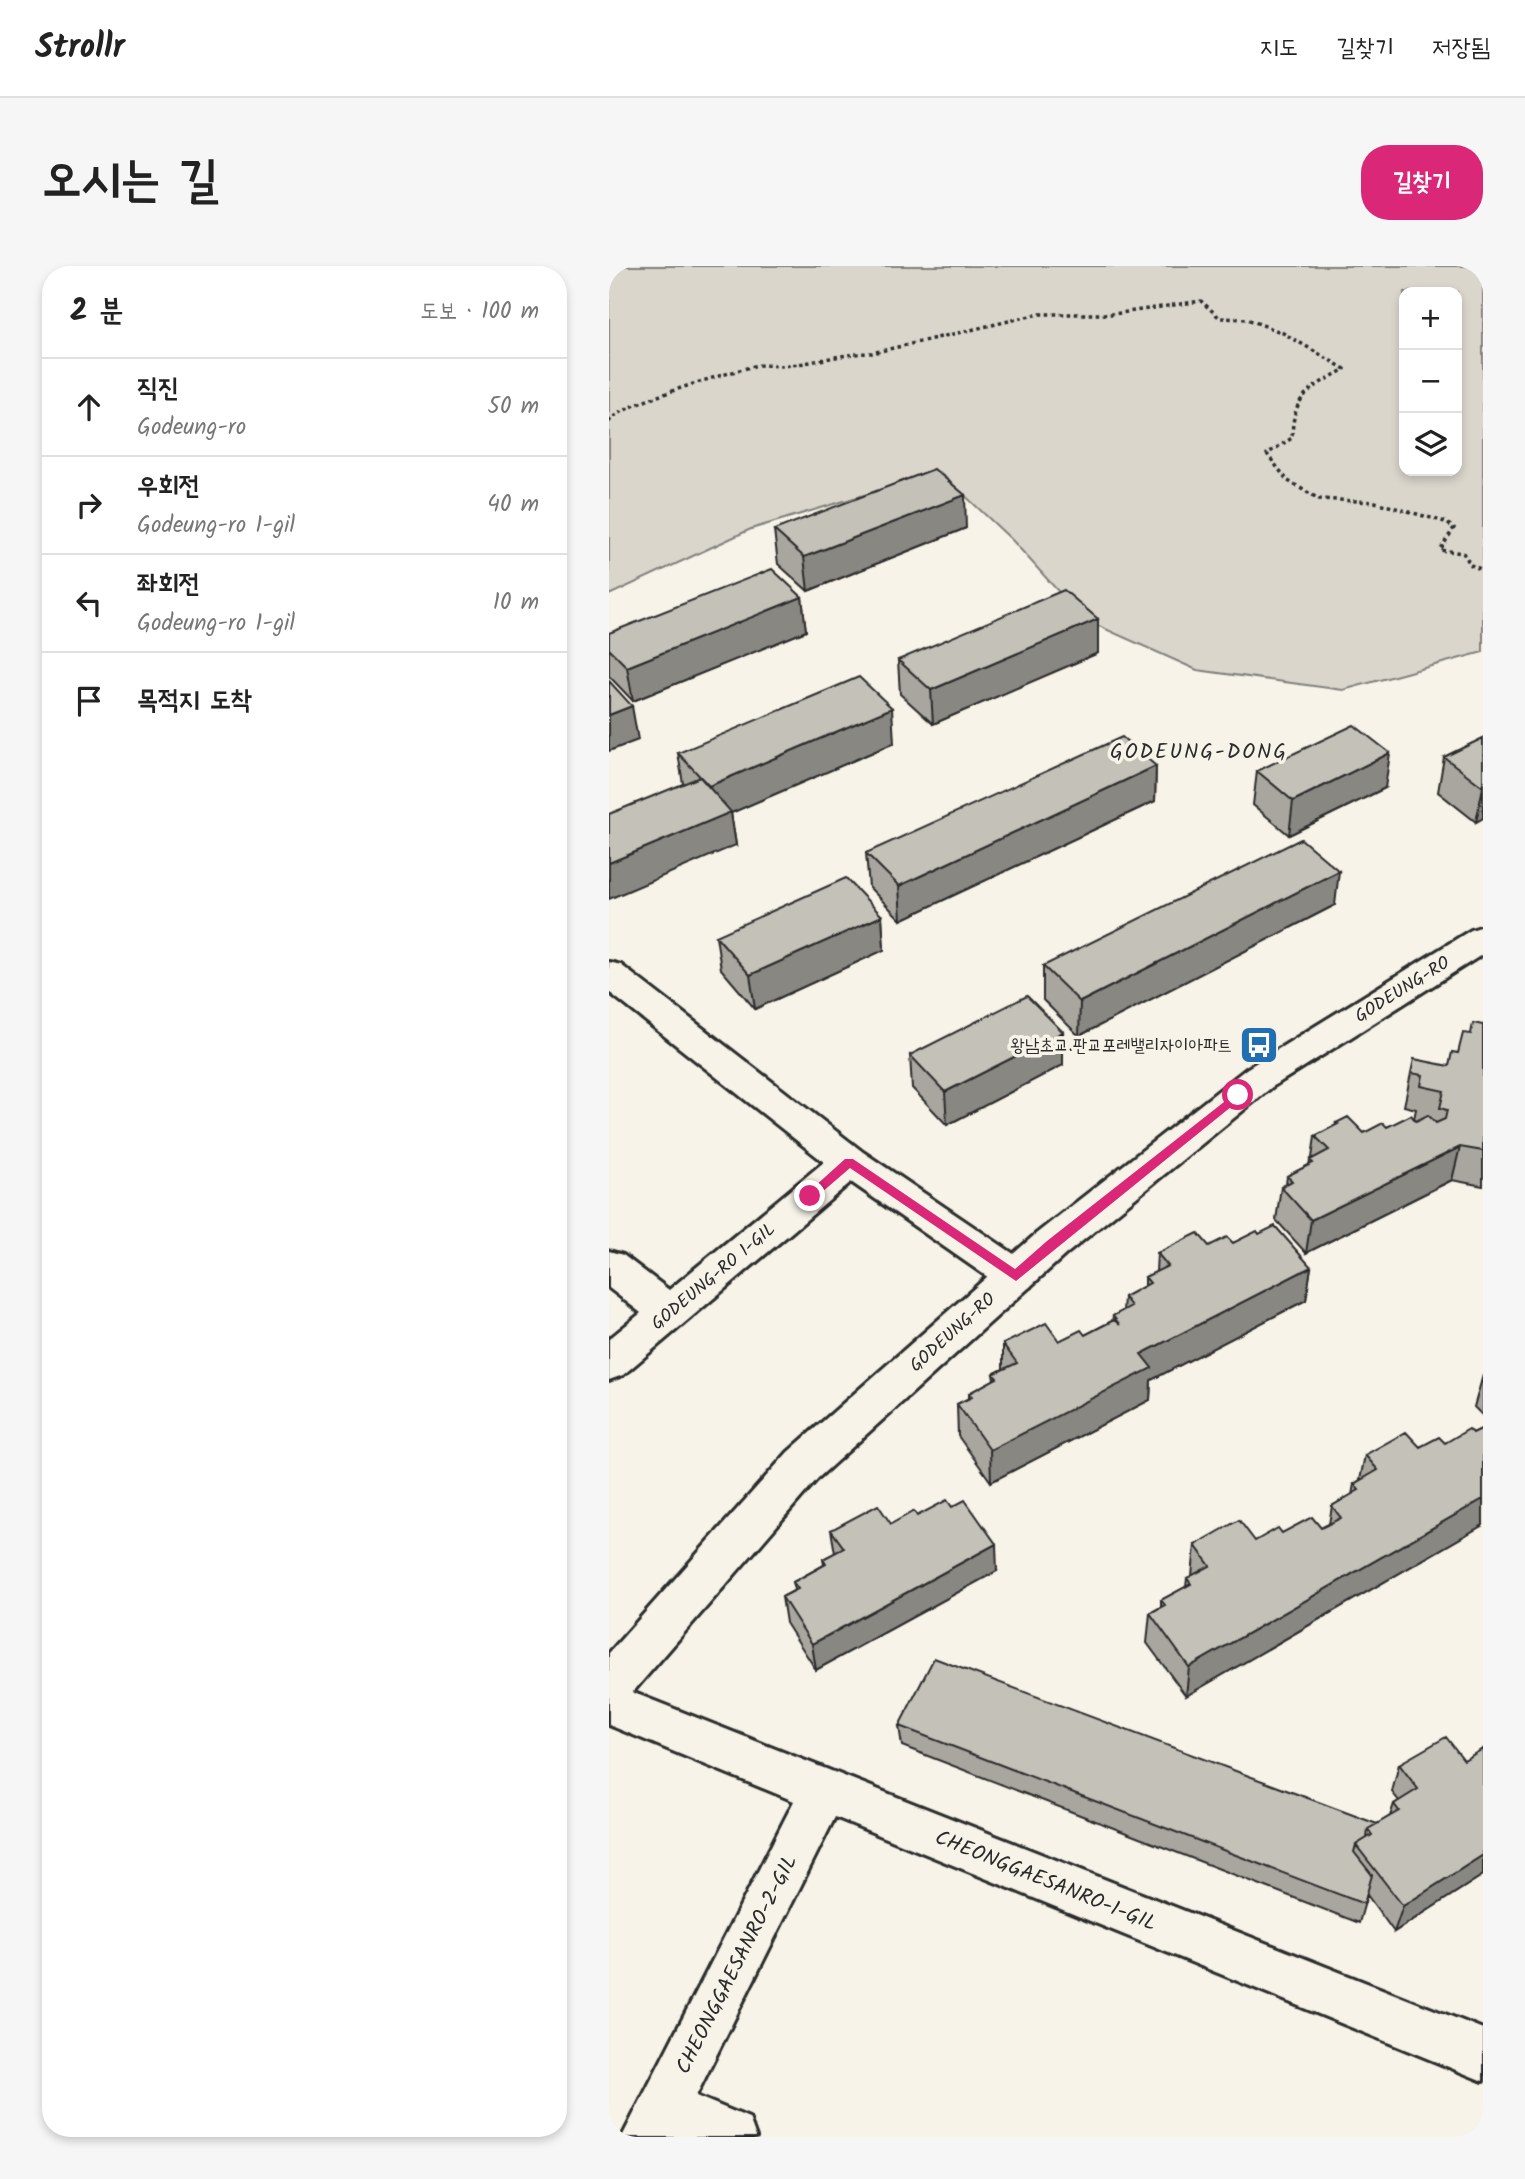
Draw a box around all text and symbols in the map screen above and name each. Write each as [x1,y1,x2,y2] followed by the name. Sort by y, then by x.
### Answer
[35,22,125,75] text: Strollr
[1260,29,1298,68] text: 지도
[1336,29,1394,68] text: 길찾기
[1432,29,1490,68] text: 저장됨
[42,143,219,221] text: 오시는 길
[1361,145,1483,220] button: 길찾기
[1399,287,1462,476] map controls
[1399,287,1462,350] button: +
[70,288,123,336] text: 2 분
[420,294,539,330] text: 도보 · 100 m
[1399,350,1462,413] button: −
[137,368,179,410] text: 직진
[70,388,108,426] icon: ahead
[488,389,539,425] text: 50 m
[137,410,246,446] text: Godeung-ro
[1399,413,1462,476] button: layers
[137,466,200,508] text: 우회전
[70,486,108,524] icon: right
[487,487,539,523] text: 40 m
[137,508,295,544] text: Godeung-ro 1-gil
[137,564,200,606] text: 좌회전
[70,584,108,622] icon: left
[493,585,539,621] text: 10 m
[137,606,295,642] text: Godeung-ro 1-gil
[137,680,252,722] text: 목적지 도착
[70,682,108,720] icon: arrive
[1110,736,1288,769] district label: GODEUNG-DONG
[1349,949,1456,1031] street label: GODEUNG-RO
[1238,1024,1280,1066] bus stop icon: 왕남초교.판교포레밸리자이아파트
[1010,1032,1232,1061] place label: 왕남초교.판교포레밸리자이아파트
[1222,1079,1253,1110] route start
[794,1180,825,1211] route end
[645,1216,783,1338] street label: GODEUNG-RO 1-GIL
[903,1286,1003,1380] street label: GODEUNG-RO
[930,1822,1161,1941] street label: CHEONGGAESANRO-1-GIL
[668,1849,807,2080] street label: CHEONGGAESANRO-2-GIL

